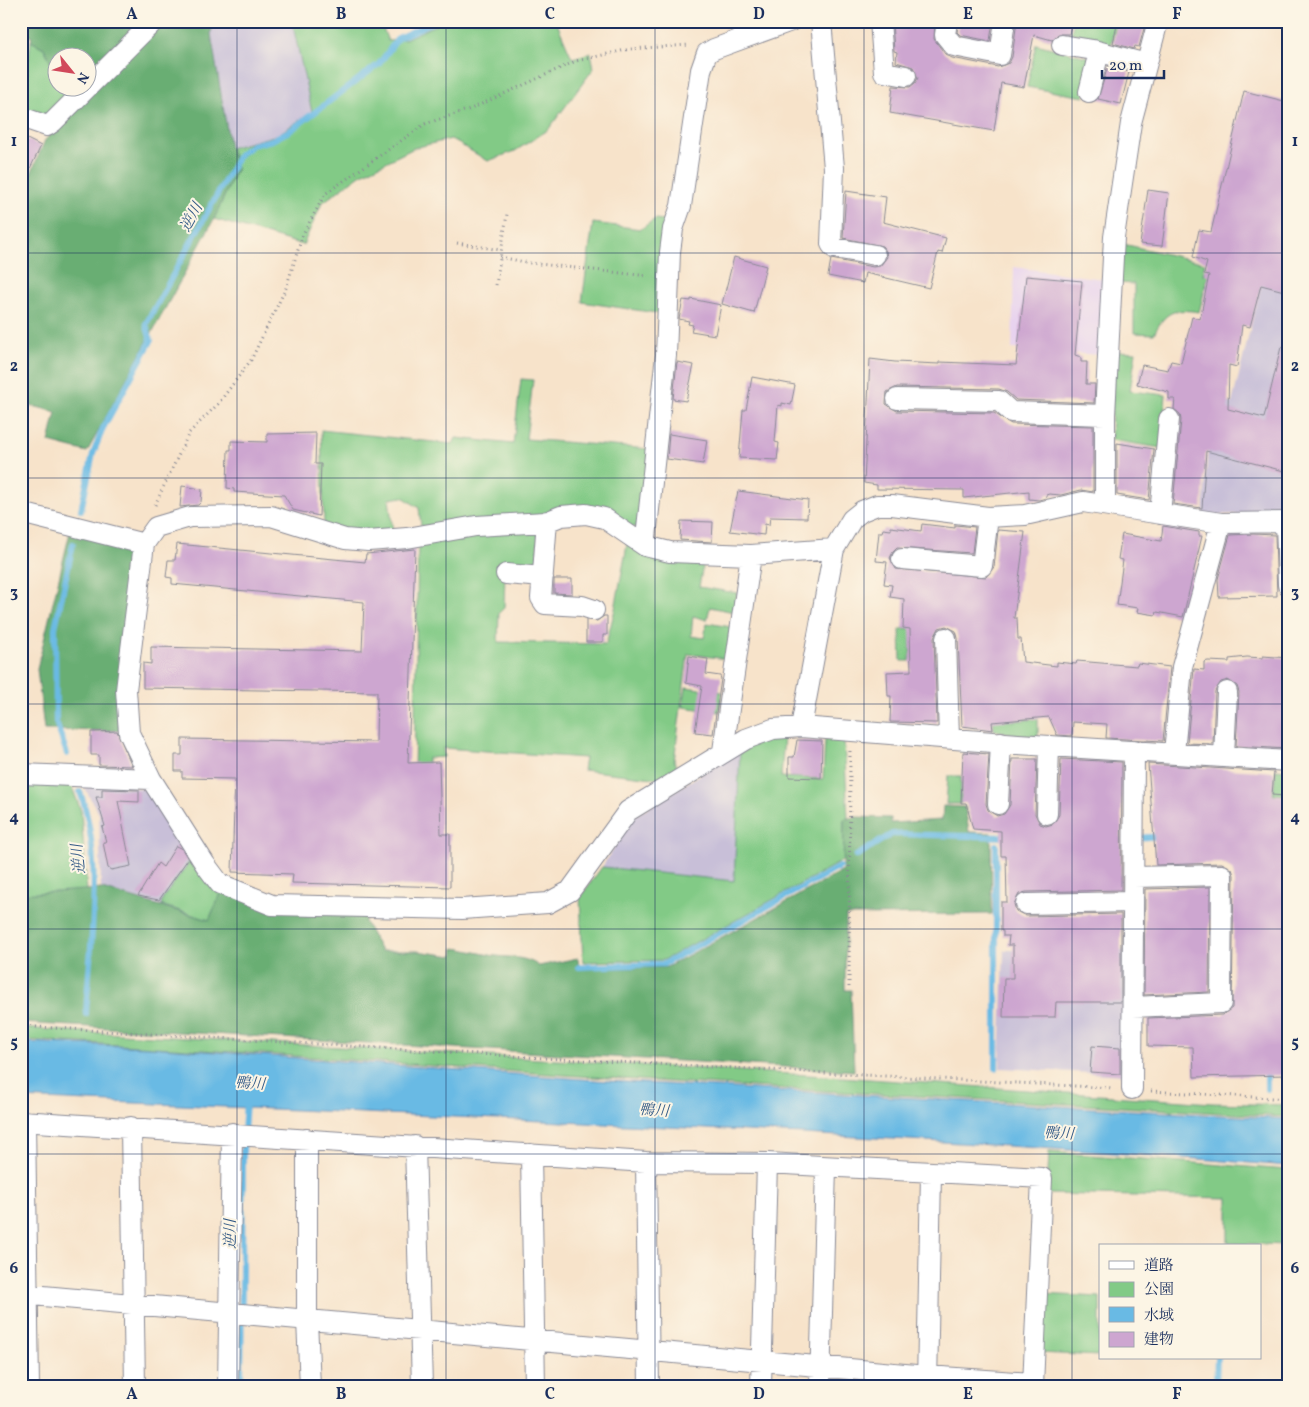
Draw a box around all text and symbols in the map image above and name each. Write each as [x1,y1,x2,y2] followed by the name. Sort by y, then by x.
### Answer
[126,4,138,26] text: A
[336,4,347,26] text: B
[545,4,555,26] text: C
[753,4,765,26] text: D
[963,4,973,26] text: E
[1172,4,1182,26] text: F
[48,48,98,98] north arrow
[1102,48,1164,80] scale bar
[1109,56,1142,77] text: 20 m
[71,69,93,87] text: N
[11,131,17,153] text: 1
[1292,131,1298,153] text: 1
[176,198,210,236] water label: 逆川
[10,356,18,378] text: 2
[1291,356,1299,378] text: 2
[10,582,18,604] text: 3
[1291,582,1299,604] text: 3
[9,807,19,829] text: 4
[1290,807,1300,829] text: 4
[67,841,92,875] water label: 逆川
[10,1032,18,1054] text: 5
[1291,1032,1299,1054] text: 5
[234,1073,268,1096] water label: 鴨川
[638,1100,672,1123] water label: 鴨川
[1043,1123,1076,1146] water label: 鴨川
[221,1217,242,1249] water label: 逆川
[1099,1244,1262,1360] legend
[1144,1256,1174,1277] text: 道路
[10,1258,19,1280] text: 6
[1291,1258,1300,1280] text: 6
[1144,1280,1174,1301] text: 公園
[1144,1306,1174,1327] text: 水域
[1144,1330,1174,1351] text: 建物
[126,1384,138,1406] text: A
[336,1384,347,1406] text: B
[545,1384,555,1406] text: C
[753,1384,765,1406] text: D
[963,1384,973,1406] text: E
[1172,1384,1182,1406] text: F

